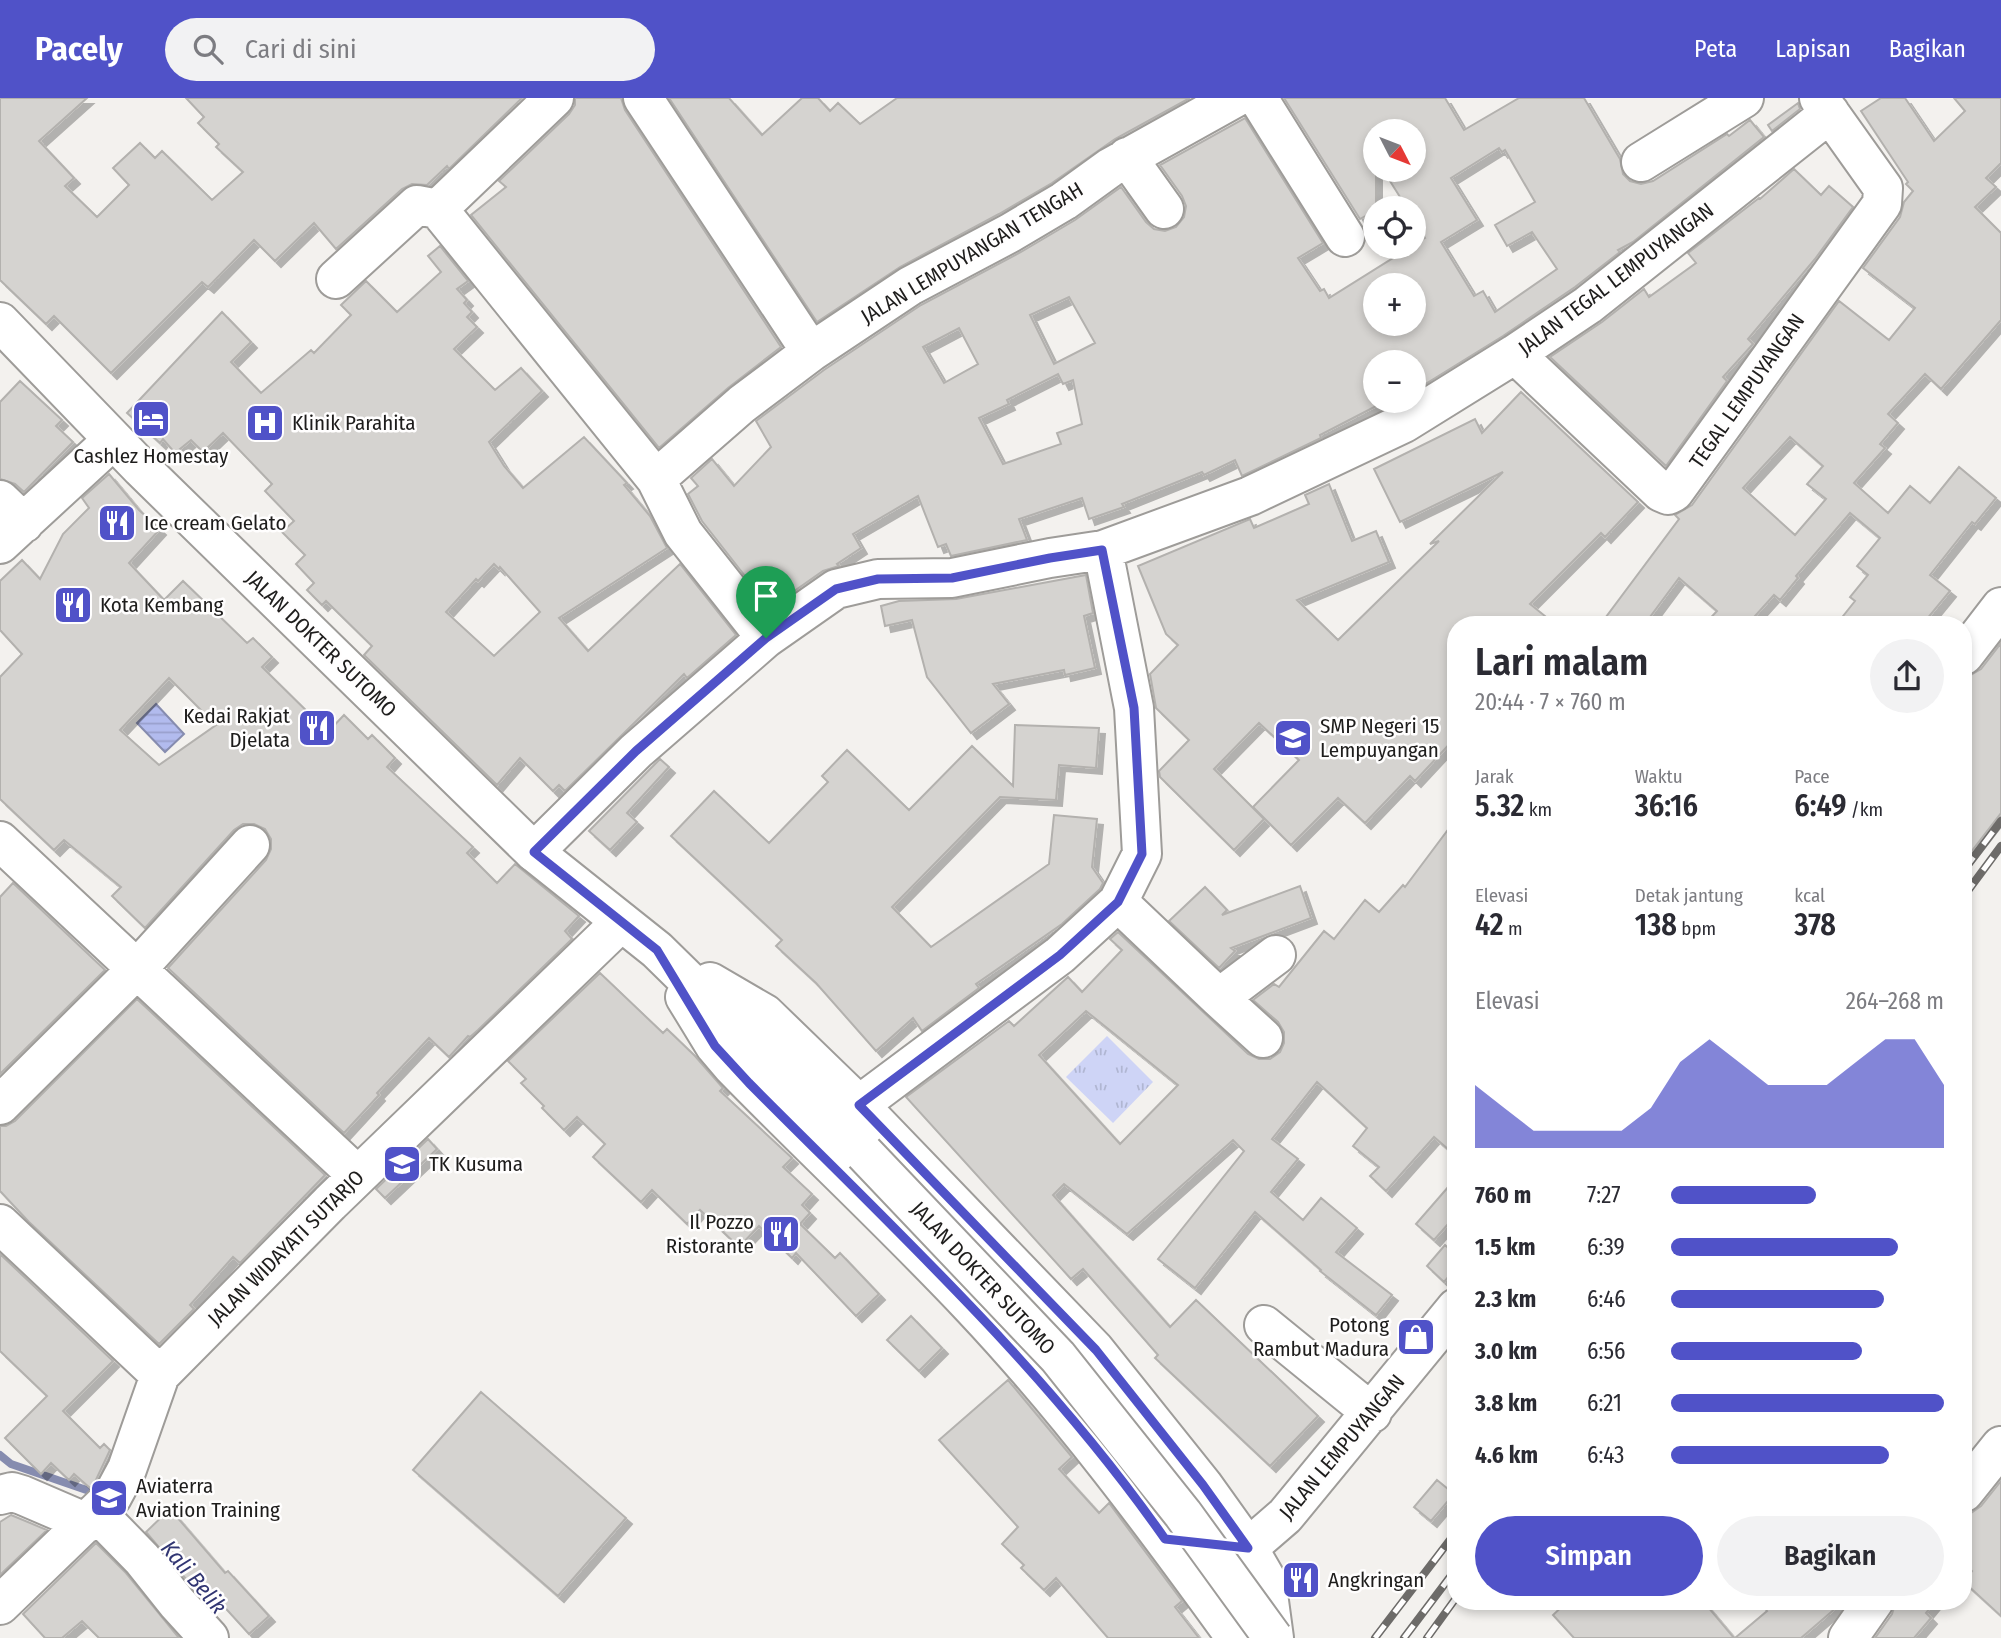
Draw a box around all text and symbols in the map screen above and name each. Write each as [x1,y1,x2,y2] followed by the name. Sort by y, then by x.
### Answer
[165,18,655,81] search box
[35,29,123,69] text: Pacely
[189,30,227,68] icon: search
[245,34,357,65] text: Cari di sini
[1694,35,1737,63] text: Peta
[1775,35,1851,63] text: Lapisan
[1889,35,1966,63] text: Bagikan
[1363,119,1426,182] north arrow
[1363,119,1426,413] map controls
[856,176,1088,330] street label: JALAN LEMPUYANGAN TENGAH
[1363,196,1426,259] button: locate
[1513,197,1719,361] street label: JALAN TEGAL LEMPUYANGAN
[1363,273,1426,336] button: +
[1684,309,1810,473] street label: TEGAL LEMPUYANGAN
[1363,350,1426,413] button: −
[130,398,172,440] hotel icon: Cashlez Homestay
[244,402,286,444] hospital icon: Klinik Parahita
[292,410,416,436] place label: Klinik Parahita
[74,443,229,469] place label: Cashlez Homestay
[96,502,138,544] restaurant icon: Ice cream Gelato
[144,510,286,536] place label: Ice cream Gelato
[240,565,402,723] street label: JALAN DOKTER SUTOMO
[736,566,796,638] pin
[747,577,785,615] icon: arrive
[52,584,94,626] restaurant icon: Kota Kembang
[100,592,223,618] place label: Kota Kembang
[1475,639,1648,685] text: Lari malam
[1870,639,1944,713] button: share
[1475,688,1626,716] text: 20:44 · 7 × 760 m
[183,703,290,753] place label: Kedai Rakjat Djelata
[296,707,338,749] restaurant icon: Kedai Rakjat Djelata
[1320,713,1439,763] place label: SMP Negeri 15 Lempuyangan
[1272,717,1314,759] school or university icon: SMP Negeri 15 Lempuyangan
[1475,765,1514,788] text: Jarak
[1635,765,1683,788] text: Waktu
[1794,765,1830,788] text: Pace
[1475,788,1524,824] text: 5.32
[1635,788,1698,824] text: 36:16
[1794,788,1846,824] text: 6:49
[1524,798,1552,821] text: km
[1846,798,1883,821] text: /km
[1475,884,1528,907] text: Elevasi
[1635,884,1743,907] text: Detak jantung
[1794,884,1825,907] text: kcal
[1475,907,1504,943] text: 42
[1635,907,1677,943] text: 138
[1794,907,1836,943] text: 378
[1504,917,1523,940] text: m
[1677,917,1716,940] text: bpm
[1475,987,1540,1015] text: Elevasi
[1846,987,1944,1015] text: 264–268 m
[381,1143,423,1185] school or university icon: TK Kusuma
[429,1151,523,1177] place label: TK Kusuma
[202,1164,370,1332] street label: JALAN WIDAYATI SUTARJO
[1475,1181,1531,1209] text: 760 m
[1587,1181,1621,1209] text: 7:27
[905,1196,1061,1360] street label: JALAN DOKTER SUTOMO
[666,1209,754,1259] place label: Il Pozzo Ristorante
[760,1213,802,1255] restaurant icon: Il Pozzo Ristorante
[1475,1233,1536,1261] text: 1.5 km
[1587,1233,1625,1261] text: 6:39
[1475,1285,1536,1313] text: 2.3 km
[1587,1285,1626,1313] text: 6:46
[1253,1312,1389,1362] place label: Potong Rambut Madura
[1395,1316,1437,1358] shop icon: Potong Rambut Madura
[1475,1337,1537,1365] text: 3.0 km
[1587,1337,1625,1365] text: 6:56
[1274,1369,1410,1525] street label: JALAN LEMPUYANGAN
[1475,1389,1537,1417] text: 3.8 km
[1587,1389,1622,1417] text: 6:21
[1475,1441,1538,1469] text: 4.6 km
[1587,1441,1624,1469] text: 6:43
[136,1473,280,1523] place label: Aviaterra Aviation Training
[88,1477,130,1519] school or university icon: Aviaterra Aviation Training
[1475,1516,1703,1596] button: Simpan
[1717,1516,1944,1596] button: Bagikan
[155,1534,233,1620] water label: Kali Belik
[1280,1559,1322,1601] restaurant icon: Angkringan
[1328,1567,1424,1593] place label: Angkringan

